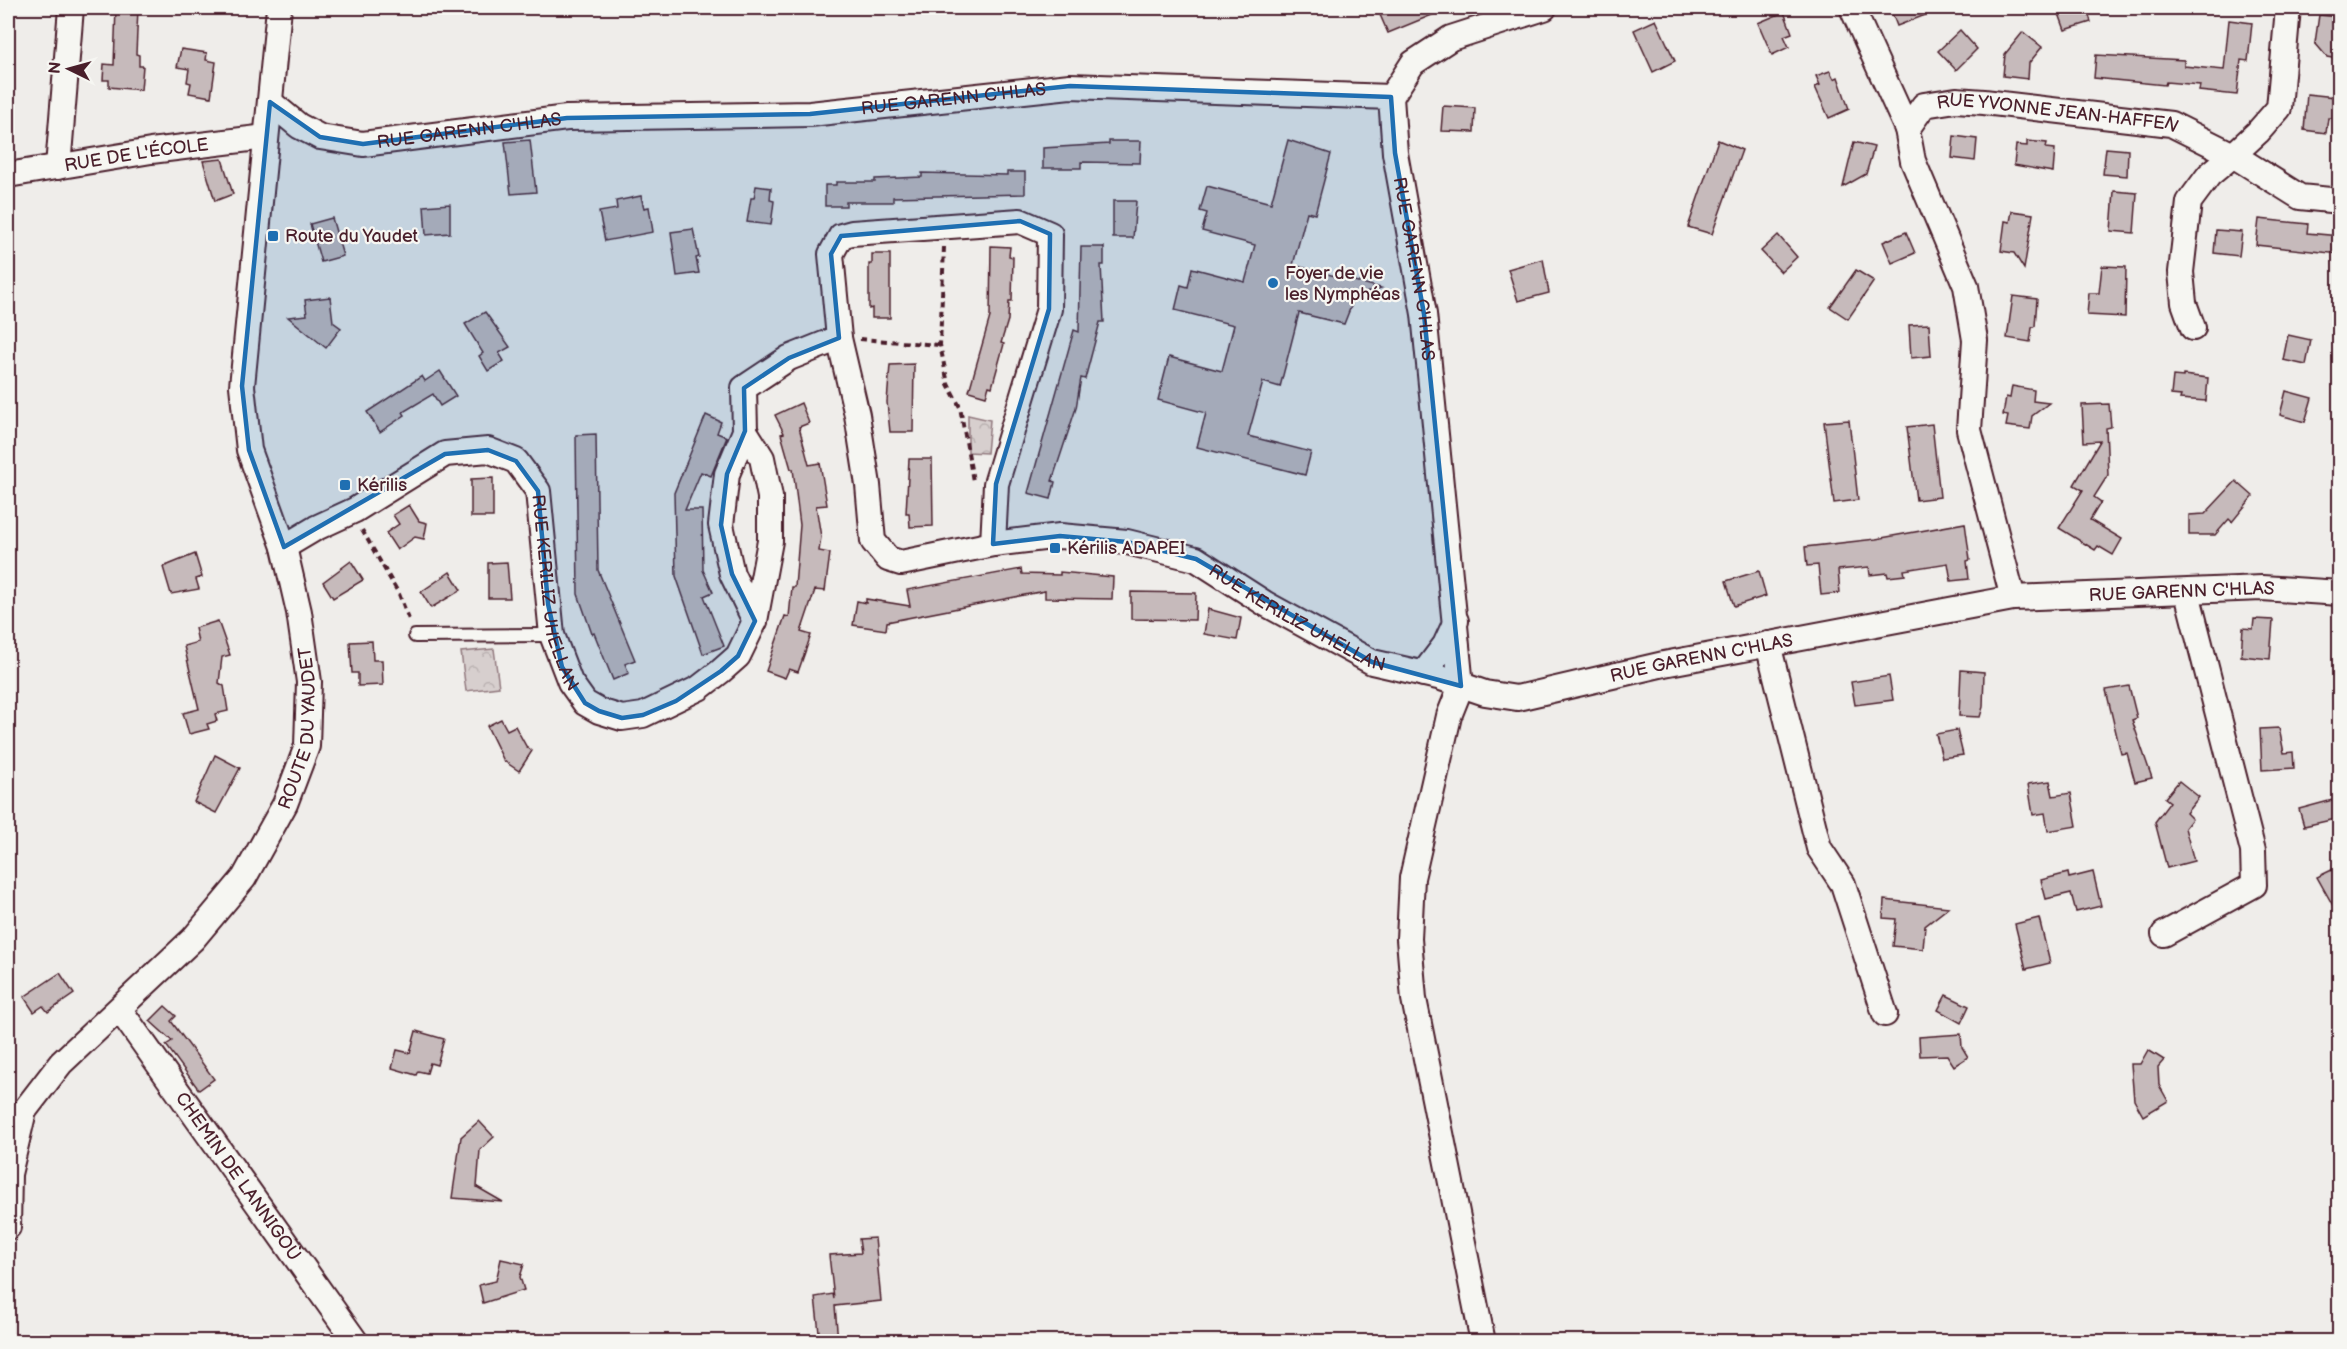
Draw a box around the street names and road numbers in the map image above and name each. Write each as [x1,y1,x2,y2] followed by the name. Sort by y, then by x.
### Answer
[860,78,1047,119] street label: RUE GARENN C'HLAS
[1935,89,2182,137] street label: RUE YVONNE JEAN-HAFFEN
[376,108,563,153] street label: RUE GARENN C'HLAS
[63,134,210,176] street label: RUE DE L'ÉCOLE
[1389,175,1439,362] street label: RUE GARENN C'HLAS
[528,493,583,695] street label: RUE KERILIZ UHELLAN
[1205,560,1388,675] street label: RUE KERILIZ UHELLAN
[2088,577,2275,605] street label: RUE GARENN C'HLAS
[1608,629,1795,687] street label: RUE GARENN C'HLAS
[274,645,319,812] street label: ROUTE DU YAUDET
[171,1088,307,1265] street label: CHEMIN DE LANNIGOÙ

